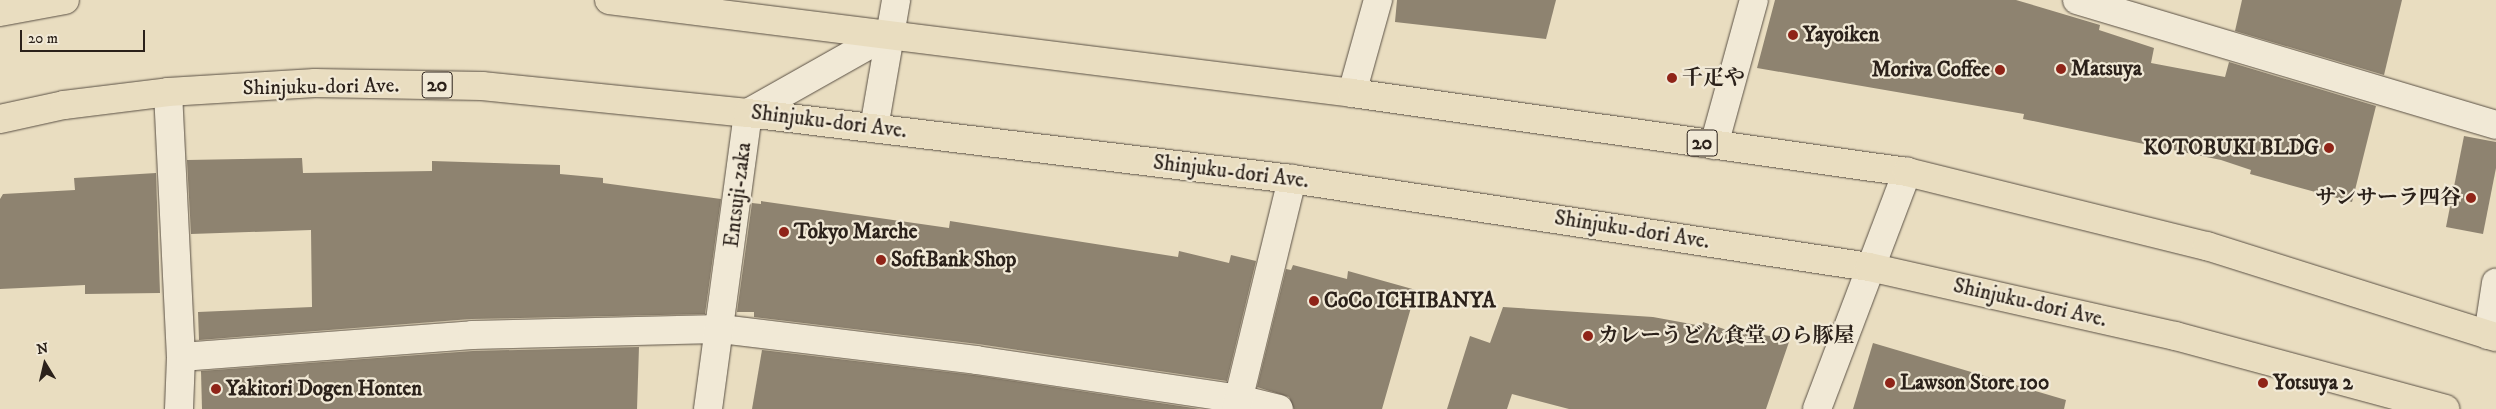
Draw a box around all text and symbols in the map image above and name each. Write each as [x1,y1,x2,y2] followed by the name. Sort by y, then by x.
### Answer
[22,20,148,52] scale bar
[1803,22,1879,48] place label: Yayoiken
[28,29,58,48] text: 20 m
[1787,29,1799,41] marker: Yayoiken
[2071,56,2142,82] place label: Matsuya
[1872,57,1990,83] place label: Moriva Coffee
[2055,63,2067,75] marker: Matsuya
[1994,64,2006,76] marker: Moriva Coffee
[1682,65,1745,91] place label: 千疋や
[421,68,453,102] road number: 20
[1666,72,1678,84] marker: 千疋や
[242,73,400,101] street label: Shinjuku-dori Ave.
[750,100,908,144] street label: Shinjuku-dori Ave.
[1686,126,1718,160] road number: 20
[2143,135,2319,161] place label: KOTOBUKI BLDG
[719,141,757,249] street label: Entsuji-zaka
[2323,142,2335,154] marker: KOTOBUKI BLDG
[1152,150,1310,194] street label: Shinjuku-dori Ave.
[2314,185,2461,211] place label: サンサーラ四谷
[2465,192,2477,204] marker: サンサーラ四谷
[1553,205,1711,255] street label: Shinjuku-dori Ave.
[794,219,917,245] place label: Tokyo Marche
[778,226,790,238] marker: Tokyo Marche
[891,247,1016,273] place label: SoftBank Shop
[875,254,887,266] marker: SoftBank Shop
[1951,273,2109,333] street label: Shinjuku-dori Ave.
[1324,288,1496,314] place label: CoCo ICHIBANYA
[1308,295,1320,307] marker: CoCo ICHIBANYA
[1598,323,1855,349] place label: カレーうどん食堂 のら豚屋
[1582,330,1594,342] marker: カレーうどん食堂 のら豚屋
[20,339,70,389] north arrow
[36,339,50,359] text: N
[1900,370,2049,396] place label: Lawson Store 100
[2273,370,2353,396] place label: Yotsuya 2
[226,376,422,402] place label: Yakitori Dogen Honten
[1884,377,1896,389] marker: Lawson Store 100
[2257,377,2269,389] marker: Yotsuya 2
[210,383,222,395] marker: Yakitori Dogen Honten

